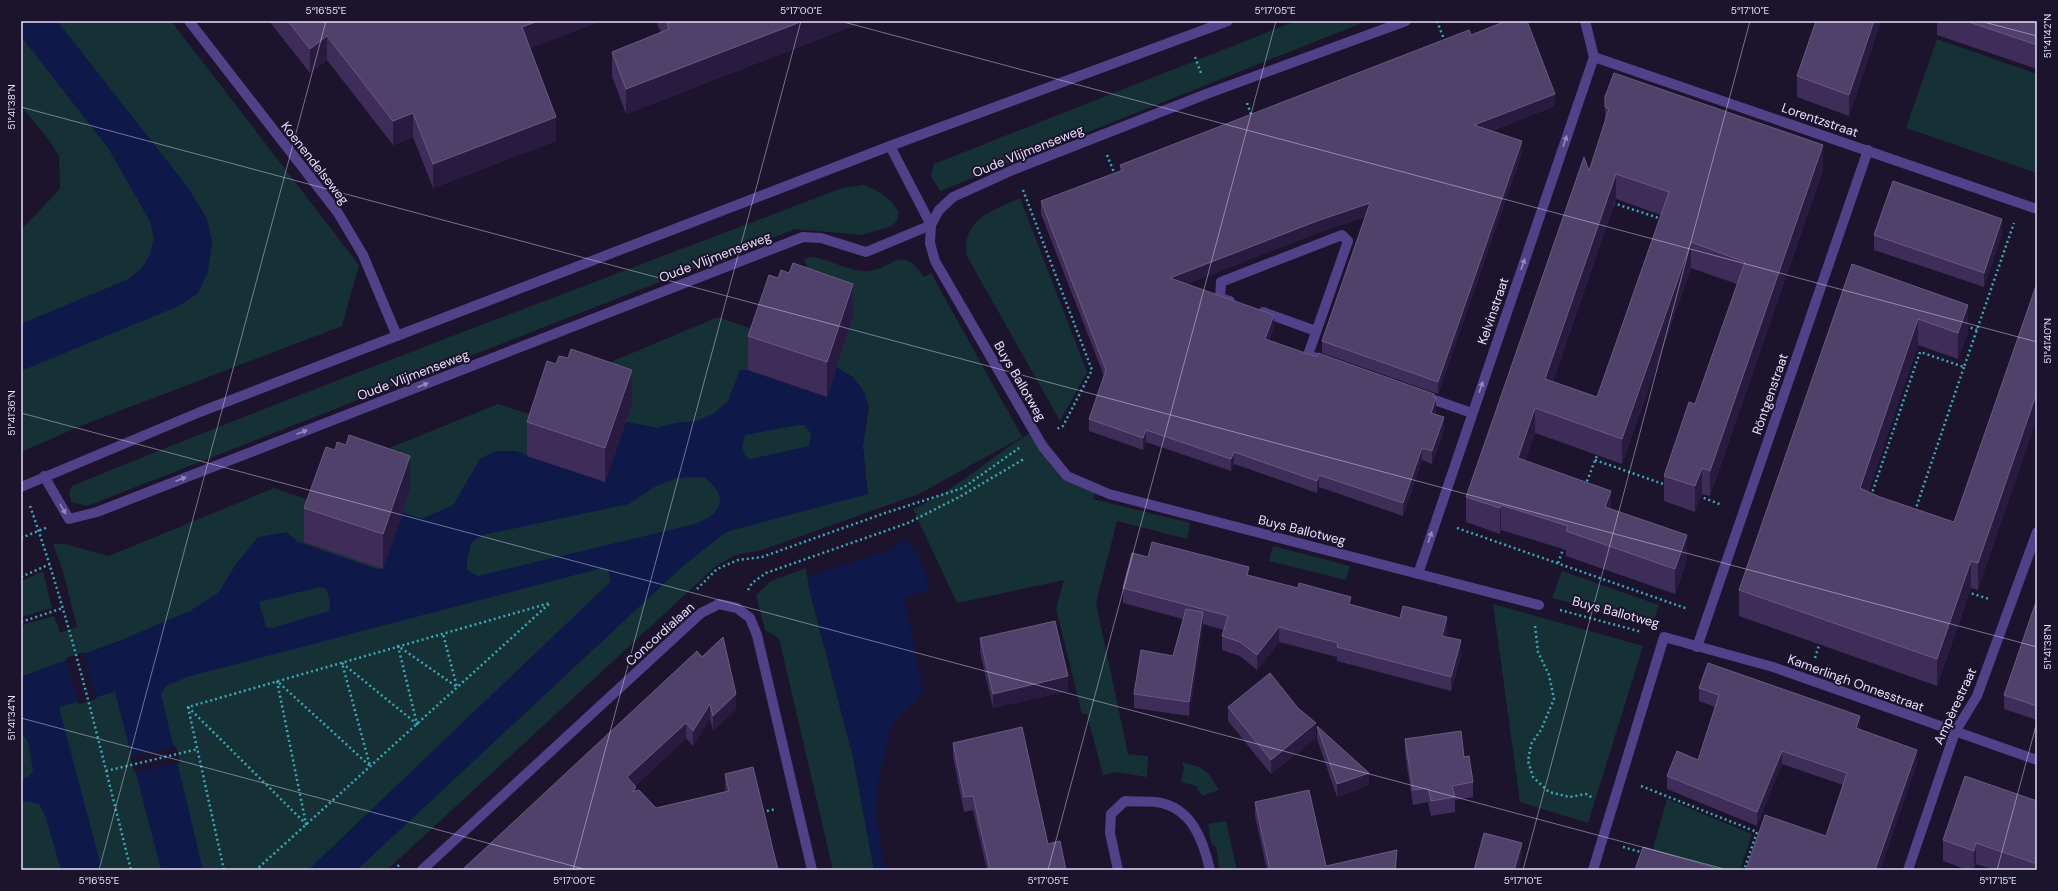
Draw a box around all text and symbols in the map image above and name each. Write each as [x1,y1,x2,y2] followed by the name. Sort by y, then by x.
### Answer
[306,4,347,17] text: 5°16'55"E
[780,4,822,17] text: 5°17'00"E
[1254,4,1296,17] text: 5°17'05"E
[1731,4,1770,17] text: 5°17'10"E
[2041,14,2054,58] text: 51°41'42"N
[5,84,18,130] text: 51°41'38"N
[1779,99,1861,141] street label: Lorentzstraat
[277,118,353,208] street label: Koenendelseweg
[970,121,1086,181] street label: Oude Vlijmenseweg
[1562,135,1568,147] one-way arrow
[657,228,773,286] street label: Oude Vlijmenseweg
[1520,258,1526,270] one-way arrow
[1474,275,1512,347] street label: Kelvinstraat
[2041,318,2054,364] text: 51°41'40"N
[990,338,1050,424] street label: Buys Ballotweg
[355,346,471,404] street label: Oude Vlijmenseweg
[1748,351,1792,437] street label: Röntgenstraat
[417,381,429,387] one-way arrow
[1478,381,1484,393] one-way arrow
[5,390,18,436] text: 51°41'36"N
[296,428,308,434] one-way arrow
[175,475,187,481] one-way arrow
[60,504,67,515] one-way arrow
[1256,511,1348,549] street label: Buys Ballotweg
[1427,530,1433,542] one-way arrow
[1570,592,1662,632] street label: Buys Ballotweg
[622,599,698,669] street label: Concordialaan
[2041,624,2054,670] text: 51°41'38"N
[1785,650,1927,716] street label: Kamerlingh Onnesstraat
[1930,665,1980,747] street label: Ampèrestraat
[5,695,18,741] text: 51°41'34"N
[79,874,120,887] text: 5°16'55"E
[553,874,595,887] text: 5°17'00"E
[1027,874,1069,887] text: 5°17'05"E
[1504,874,1543,887] text: 5°17'10"E
[1979,874,2017,887] text: 5°17'15"E

